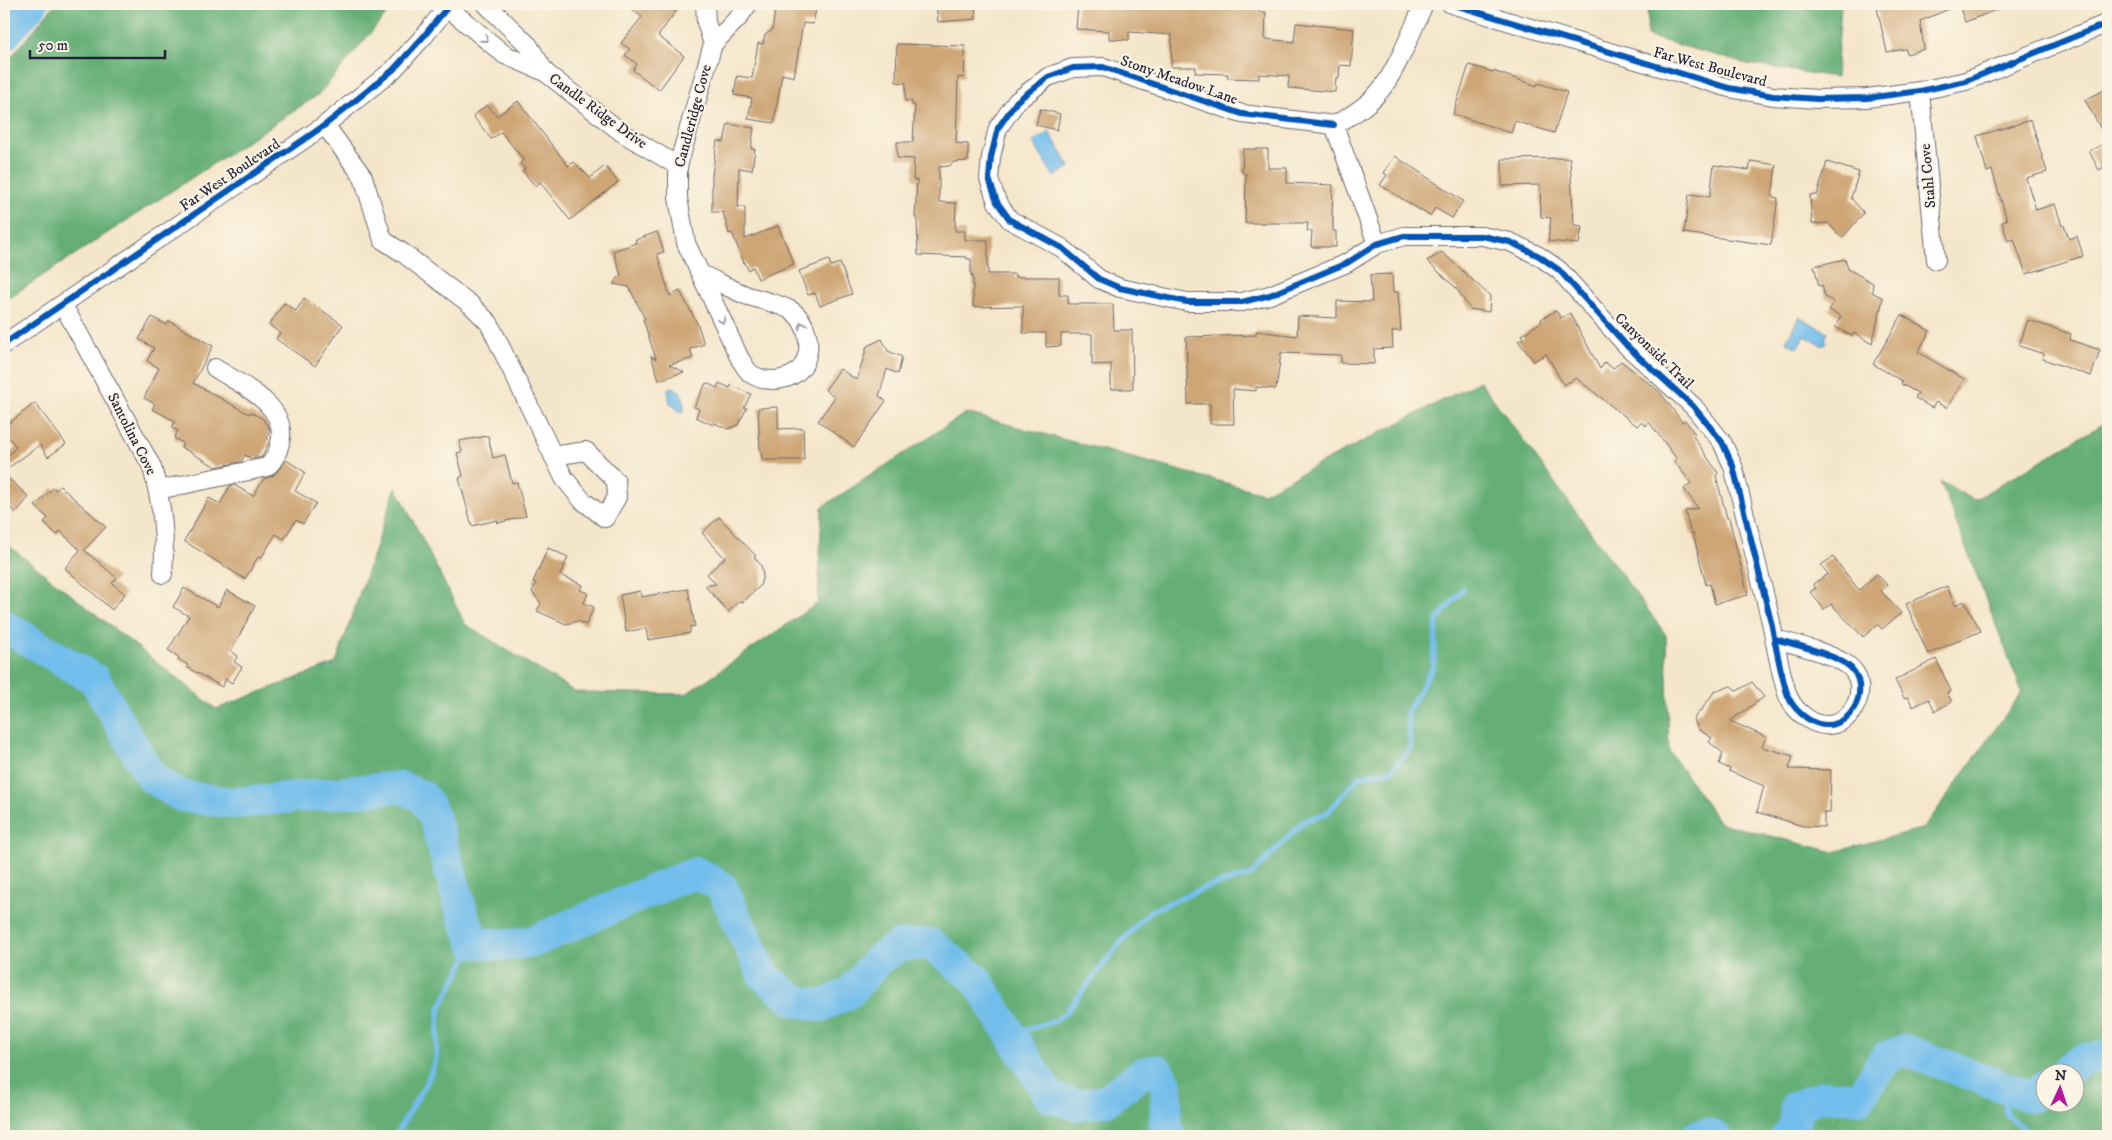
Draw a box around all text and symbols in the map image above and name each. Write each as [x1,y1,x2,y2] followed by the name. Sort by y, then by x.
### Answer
[30,28,165,60] scale bar
[479,33,488,42] one-way arrow
[38,36,68,55] text: 50 m
[1651,43,1769,91] street label: Far West Boulevard
[1118,51,1240,109] street label: Stony Meadow Lane
[670,62,716,170] street label: Candleridge Cove
[545,69,651,153] street label: Candle Ridge Drive
[176,134,284,216] street label: Far West Boulevard
[1916,143,1940,209] street label: Stahl Cove
[1611,309,1698,394] street label: Canyonside Trail
[715,315,726,324] one-way arrow
[798,322,808,331] one-way arrow
[103,390,161,478] street label: Santolina Cove
[2034,1062,2084,1112] north arrow
[2054,1067,2067,1085] text: N

